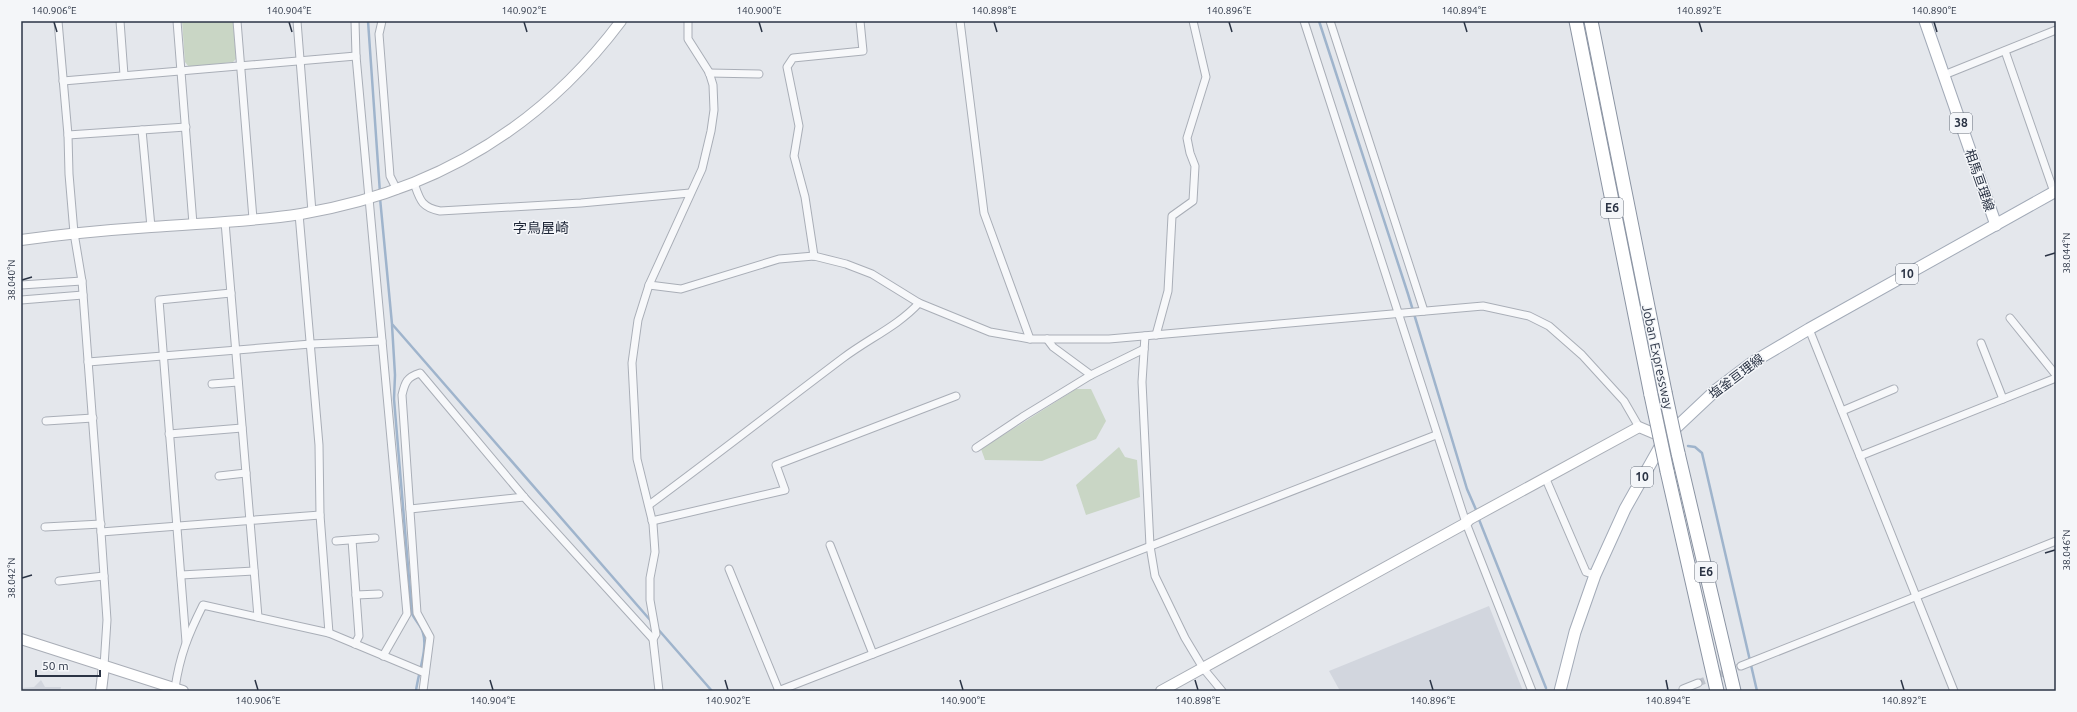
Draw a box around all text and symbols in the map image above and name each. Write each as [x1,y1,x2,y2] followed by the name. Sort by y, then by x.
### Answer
[31,5,77,16] text: 140.906°E
[266,5,312,16] text: 140.904°E
[501,5,547,16] text: 140.902°E
[736,5,782,16] text: 140.900°E
[971,5,1017,16] text: 140.898°E
[1206,5,1252,16] text: 140.896°E
[1441,5,1487,16] text: 140.894°E
[1676,5,1722,16] text: 140.892°E
[1911,5,1957,16] text: 140.890°E
[1950,113,1972,133] road number: 38
[1963,147,1997,213] street label: 相馬亘理線
[1601,198,1623,218] road number: E6
[513,220,569,236] district label: 字鳥屋崎
[2061,232,2072,274] text: 38.044°N
[6,259,17,301] text: 38.040°N
[1896,264,1918,284] road number: 10
[1640,303,1676,411] street label: Joban Expressway
[1706,351,1766,401] street label: 塩釜亘理線
[1631,467,1653,487] road number: 10
[2061,529,2072,571] text: 38.046°N
[6,557,17,599] text: 38.042°N
[1695,562,1717,582] road number: E6
[36,652,100,678] scale bar
[42,659,69,672] text: 50 m
[235,695,281,706] text: 140.906°E
[470,695,516,706] text: 140.904°E
[705,695,751,706] text: 140.902°E
[940,695,986,706] text: 140.900°E
[1175,695,1221,706] text: 140.898°E
[1410,695,1456,706] text: 140.896°E
[1645,695,1691,706] text: 140.894°E
[1881,695,1927,706] text: 140.892°E

